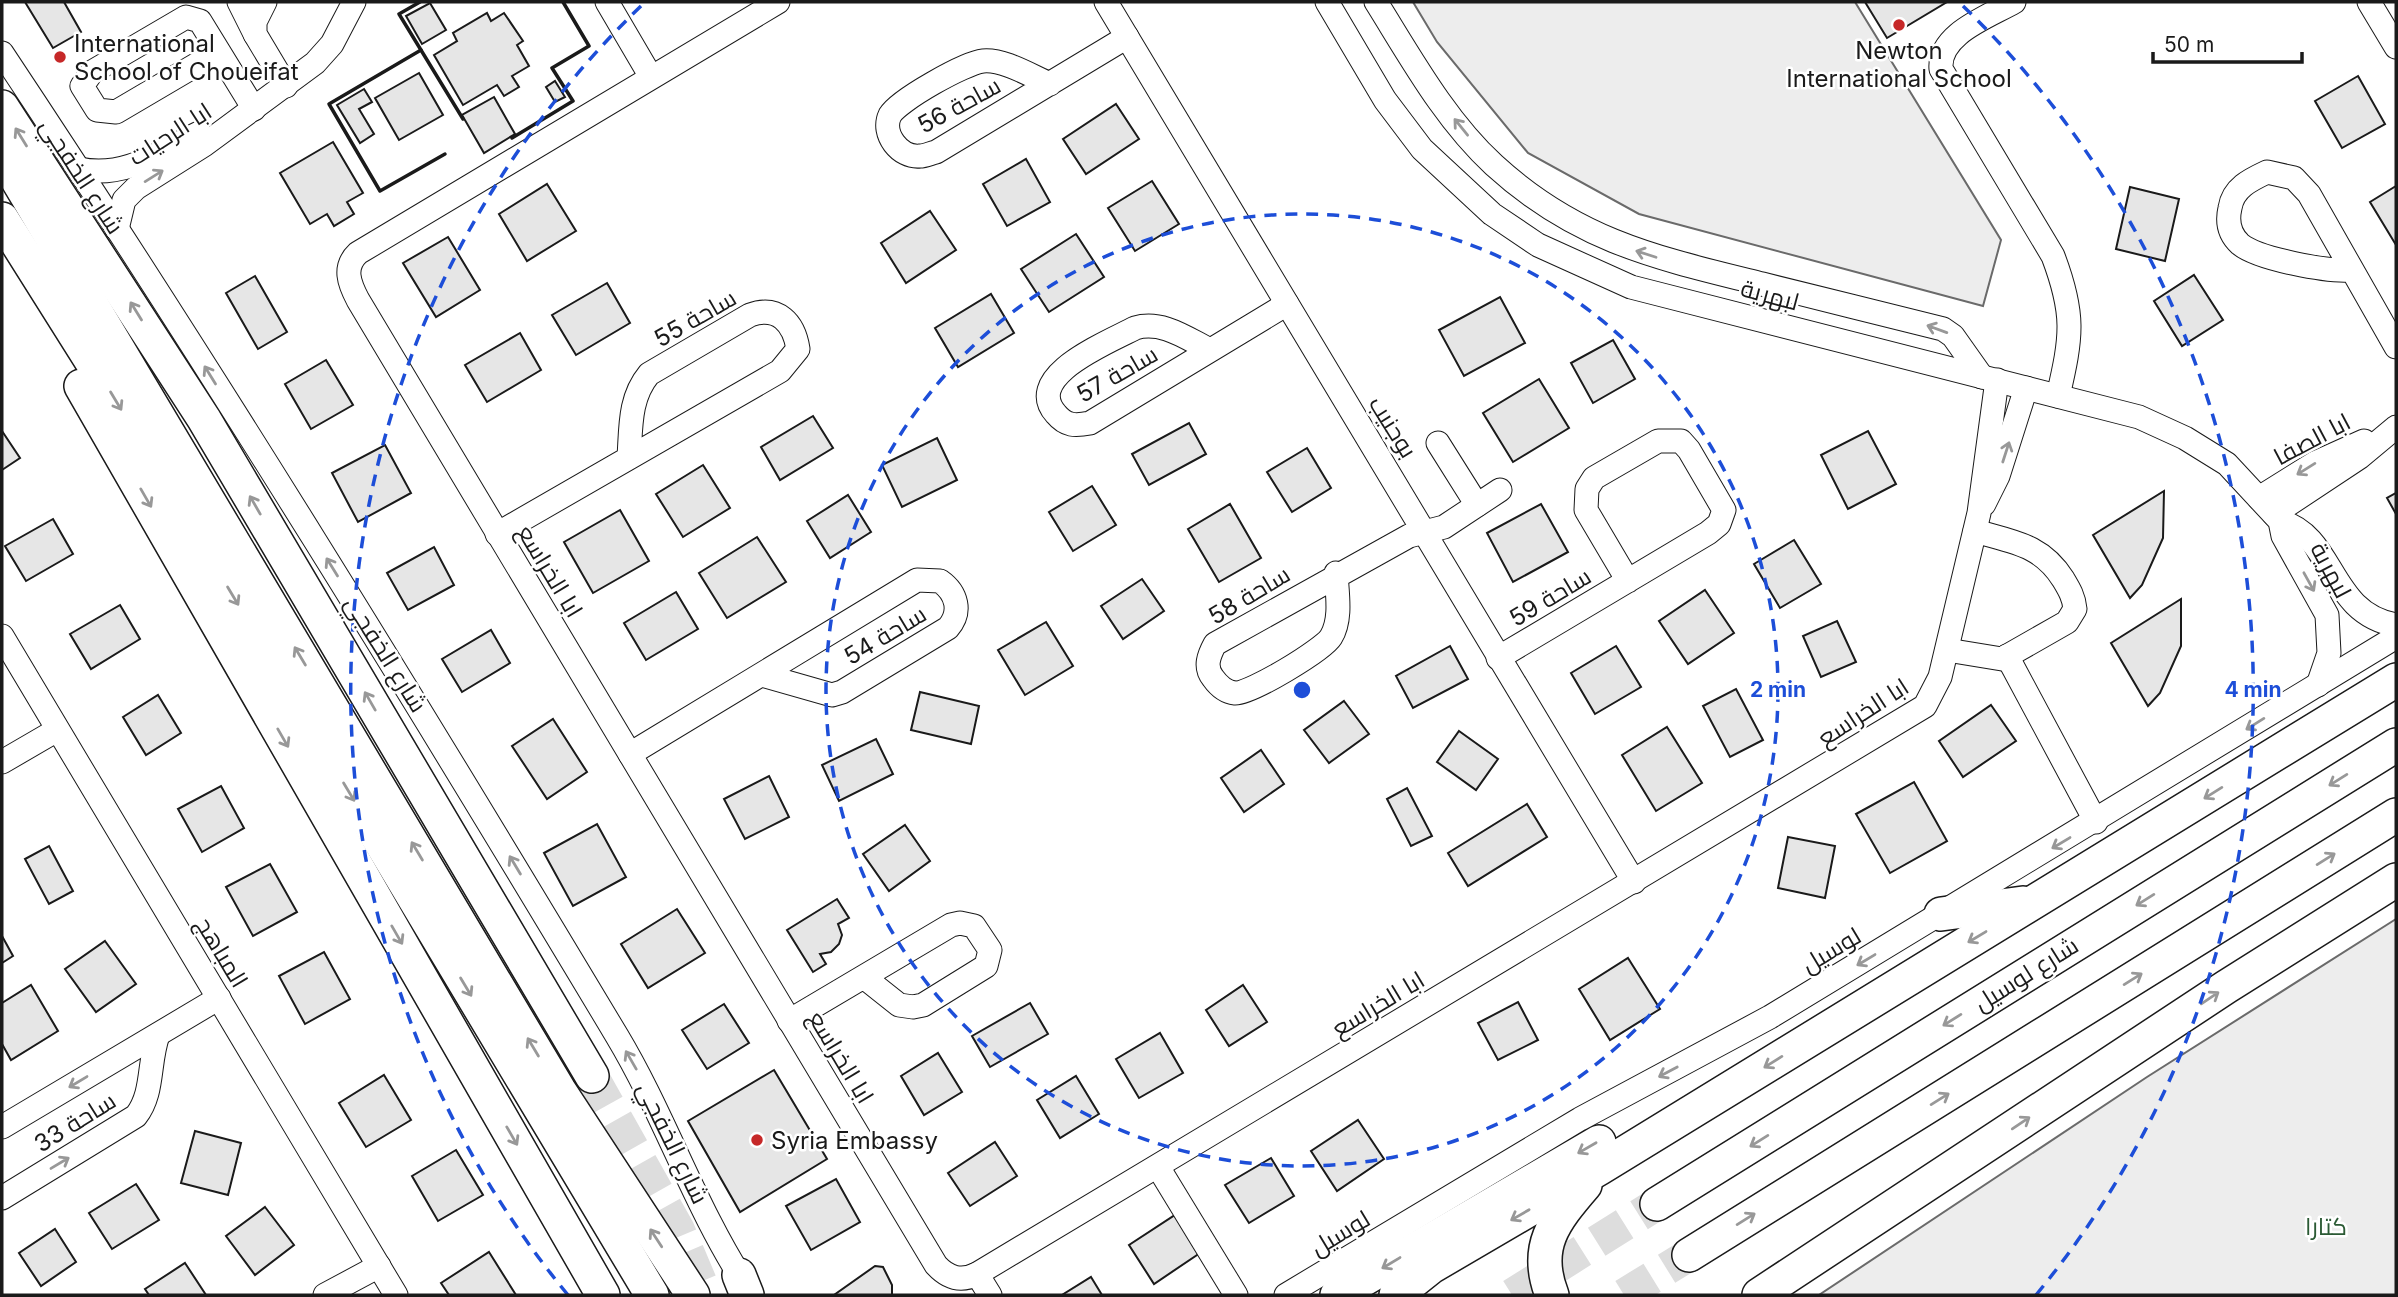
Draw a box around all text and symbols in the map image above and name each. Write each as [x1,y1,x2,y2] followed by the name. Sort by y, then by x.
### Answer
[1891,17,1907,33] marker: Newton International School
[2153,21,2302,65] scale bar
[74,29,299,86] place label: International School of Choueifat
[2164,32,2214,57] text: 50 m
[1786,36,2012,93] place label: Newton International School
[52,49,68,65] marker: International School of Choueifat
[912,70,1006,140] street label: ساحة 56
[123,96,217,172] street label: ابا الرحيات
[30,113,130,242] street label: شارع الخفجي
[1453,119,1469,137] one-way arrow
[14,127,28,147] one-way arrow
[144,169,164,183] one-way arrow
[1635,247,1657,260] one-way arrow
[1738,273,1802,317] street label: لبهرية
[649,283,741,353] street label: ساحة 55
[128,302,143,321] one-way arrow
[1927,322,1948,334] one-way arrow
[1071,339,1163,409] street label: ساحة 57
[202,365,216,385] one-way arrow
[110,390,124,410] one-way arrow
[1363,391,1423,463] street label: بوجنيب
[2269,407,2355,471] street label: ابا الصفا
[2000,441,2013,463] one-way arrow
[2296,463,2316,477] one-way arrow
[139,488,153,508] one-way arrow
[248,495,262,515] one-way arrow
[509,519,589,624] street label: ابا الخراسع
[2304,537,2358,603] street label: لبهرية
[324,557,338,577] one-way arrow
[1203,559,1295,631] street label: ساحة 58
[1504,561,1596,633] street label: ساحة 59
[2303,571,2316,592] one-way arrow
[226,586,240,606] one-way arrow
[335,590,433,720] street label: شارع الخفجي
[839,599,931,671] street label: ساحة 54
[293,646,307,666] one-way arrow
[1812,672,1915,754] street label: ابا الخراسع
[1750,677,1806,702] text: 2 min
[2224,677,2282,702] text: 4 min
[1290,678,1314,702] centre of rings
[363,691,377,711] one-way arrow
[2245,718,2265,732] one-way arrow
[276,727,290,747] one-way arrow
[2328,773,2348,787] one-way arrow
[343,781,357,801] one-way arrow
[2203,786,2223,800] one-way arrow
[2051,836,2071,850] one-way arrow
[409,842,423,862] one-way arrow
[2316,851,2336,865] one-way arrow
[507,856,521,876] one-way arrow
[2135,894,2155,908] one-way arrow
[188,911,254,994] street label: المباهج
[1796,921,1866,979] street label: لوسيل
[390,925,404,945] one-way arrow
[1967,930,1987,944] one-way arrow
[1969,931,2085,1019] street label: شارع لوسيل
[1856,953,1876,967] one-way arrow
[1326,965,1431,1045] street label: ابا الخراسع
[2123,971,2142,986] one-way arrow
[460,976,474,996] one-way arrow
[2200,990,2219,1005] one-way arrow
[800,1005,880,1110] street label: ابا الخراسع
[1942,1014,1962,1028] one-way arrow
[526,1037,540,1057] one-way arrow
[624,1051,638,1071] one-way arrow
[1763,1056,1783,1070] one-way arrow
[1658,1066,1679,1080] one-way arrow
[69,1075,89,1089] one-way arrow
[627,1077,715,1211] street label: شارع الخفجي
[29,1086,121,1158] street label: ساحة 33
[1929,1091,1949,1105] one-way arrow
[2010,1116,2030,1130] one-way arrow
[505,1125,519,1145] one-way arrow
[771,1126,938,1155] place label: Syria Embassy
[749,1132,765,1148] marker: Syria Embassy
[1749,1134,1769,1148] one-way arrow
[1578,1141,1598,1155] one-way arrow
[50,1156,70,1170] one-way arrow
[1305,1204,1375,1262] street label: لوسيل
[1510,1208,1530,1222] one-way arrow
[1736,1211,1756,1225] one-way arrow
[2305,1212,2347,1241] park label: كتارا
[649,1229,663,1248] one-way arrow
[1381,1257,1402,1270] one-way arrow

